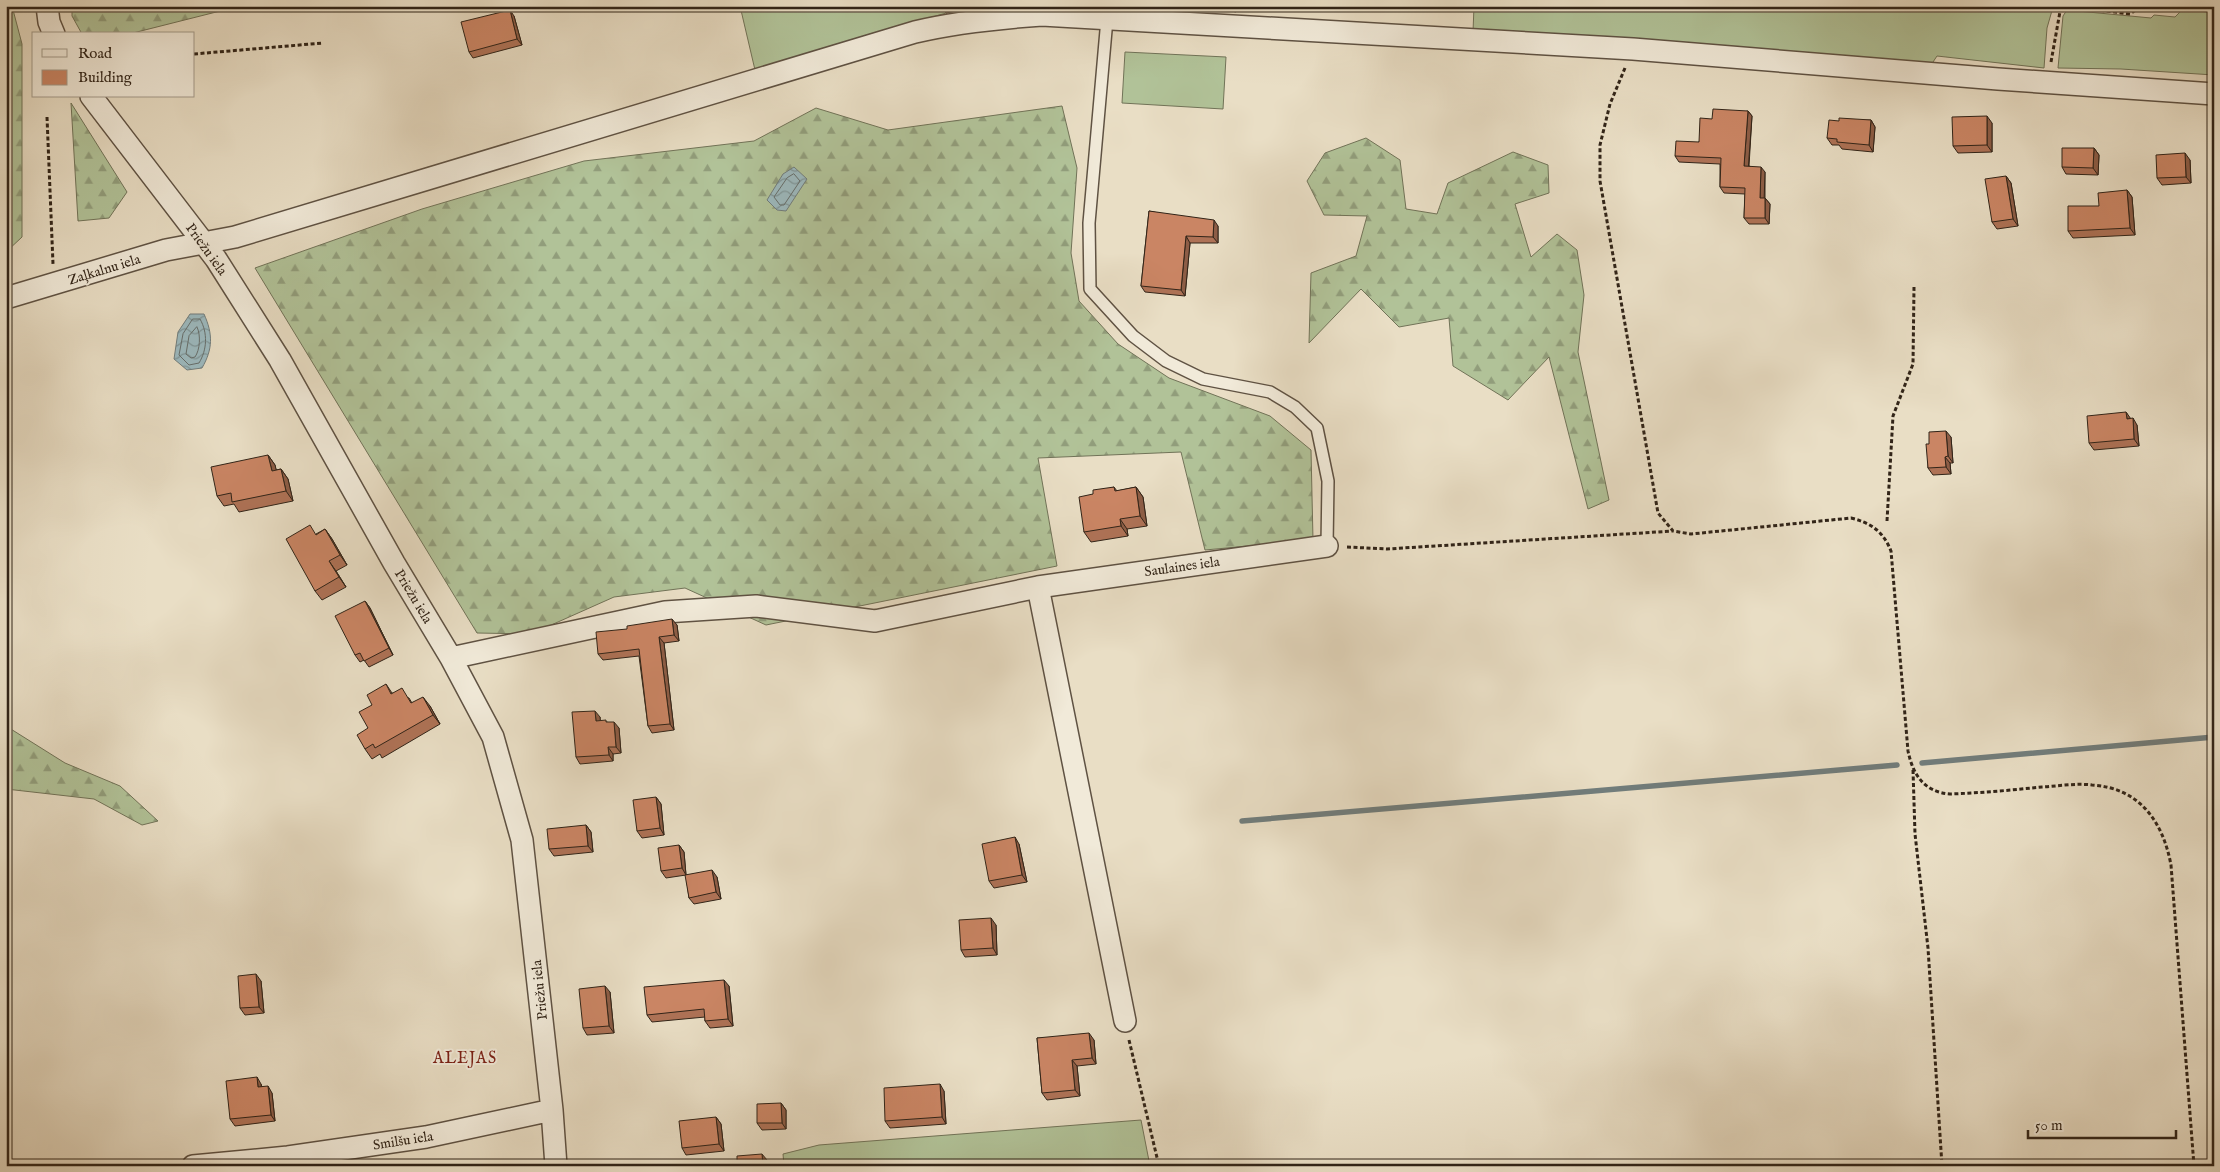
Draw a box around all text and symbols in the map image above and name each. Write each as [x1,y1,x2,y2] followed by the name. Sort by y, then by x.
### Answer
[32,32,195,98] legend
[78,44,113,63] text: Road
[78,68,133,87] text: Building
[181,220,232,280] street label: Priežu iela
[66,250,144,289] street label: Zaļkalnu iela
[1143,553,1222,581] street label: Saulaines iela
[390,566,437,628] street label: Priežu iela
[528,958,552,1021] street label: Priežu iela
[432,1049,497,1069] district label: ALEJAS
[2028,1107,2175,1139] scale bar
[2035,1116,2063,1135] text: 50 m
[372,1127,436,1155] street label: Smilšu iela

